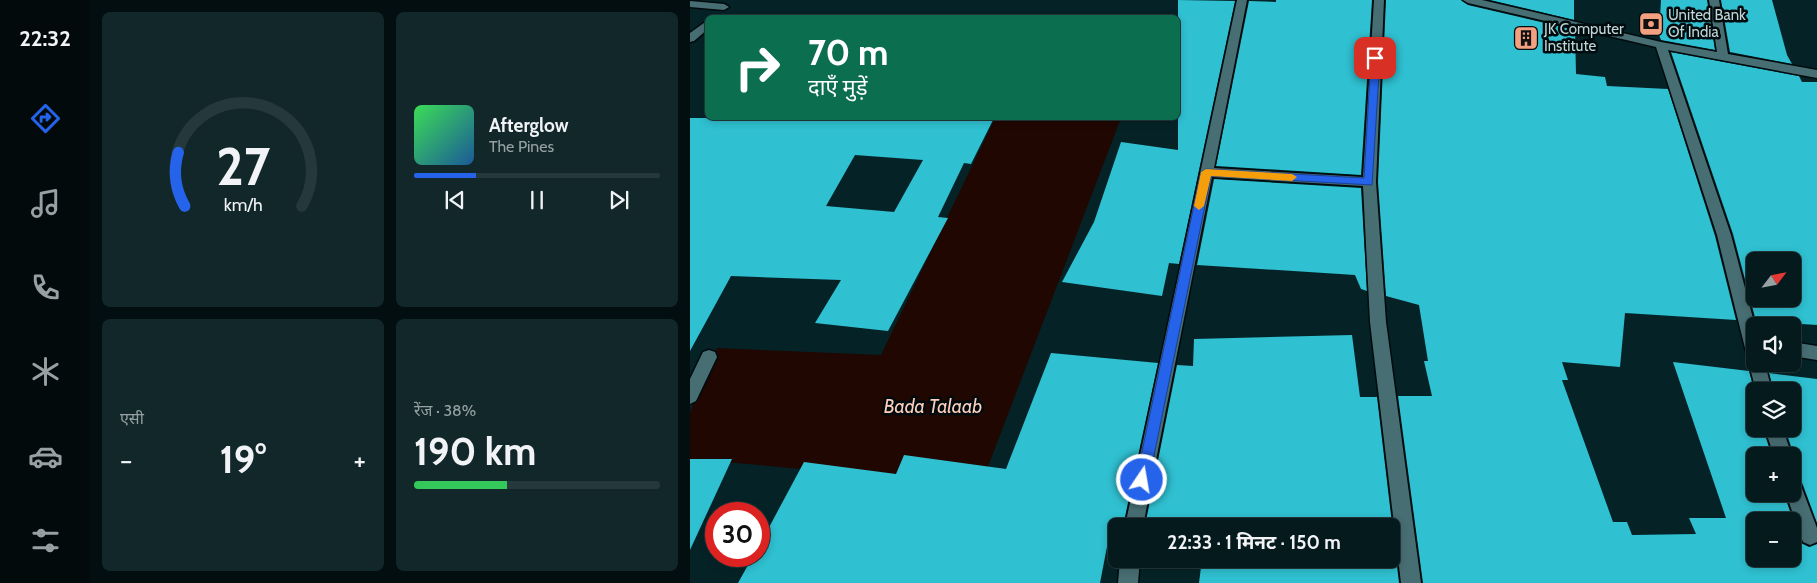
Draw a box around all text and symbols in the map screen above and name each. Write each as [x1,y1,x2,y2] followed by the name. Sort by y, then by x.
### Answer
[1668,6,1746,41] place label: United Bank Of India
[1638,11,1664,37] bank icon: United Bank Of India
[1543,20,1624,55] place label: JK Computer Institute
[19,25,71,52] text: 22:32
[1513,25,1539,51] building icon: JK Computer Institute
[808,31,889,74] text: 70 m
[725,35,790,100] icon: right
[1354,37,1396,79] pin
[1361,44,1389,72] icon: arrive
[808,74,867,101] text: दाएँ मुड़ें
[28,101,63,136] icon: directions
[489,114,569,137] text: Afterglow
[216,135,270,198] text: 27
[489,137,554,156] text: The Pines
[28,186,63,221] icon: music
[441,186,469,214] icon: previous
[523,186,551,214] icon: pause
[605,186,633,214] icon: next
[223,194,263,215] text: km/h
[1746,252,1801,308] north arrow
[1746,252,1801,567] map controls
[28,270,63,305] icon: phone
[1746,317,1801,372] button: sound
[28,354,63,389] icon: climate
[1746,382,1801,437] button: layers
[884,395,982,418] water label: Bada Talaab
[414,401,476,420] text: रेंज · 38%
[120,409,144,428] text: एसी
[414,428,536,475] text: 190 km
[220,436,266,483] text: 19°
[28,439,63,474] icon: car
[120,443,132,477] text: −
[354,443,366,477] text: +
[1746,447,1801,502] button: +
[1115,453,1167,505] position arrow
[705,502,770,567] speed limit sign: 30
[1746,512,1801,567] button: −
[28,523,63,558] icon: filters
[1167,531,1341,554] text: 22:33 · 1 मिनट · 150 m

